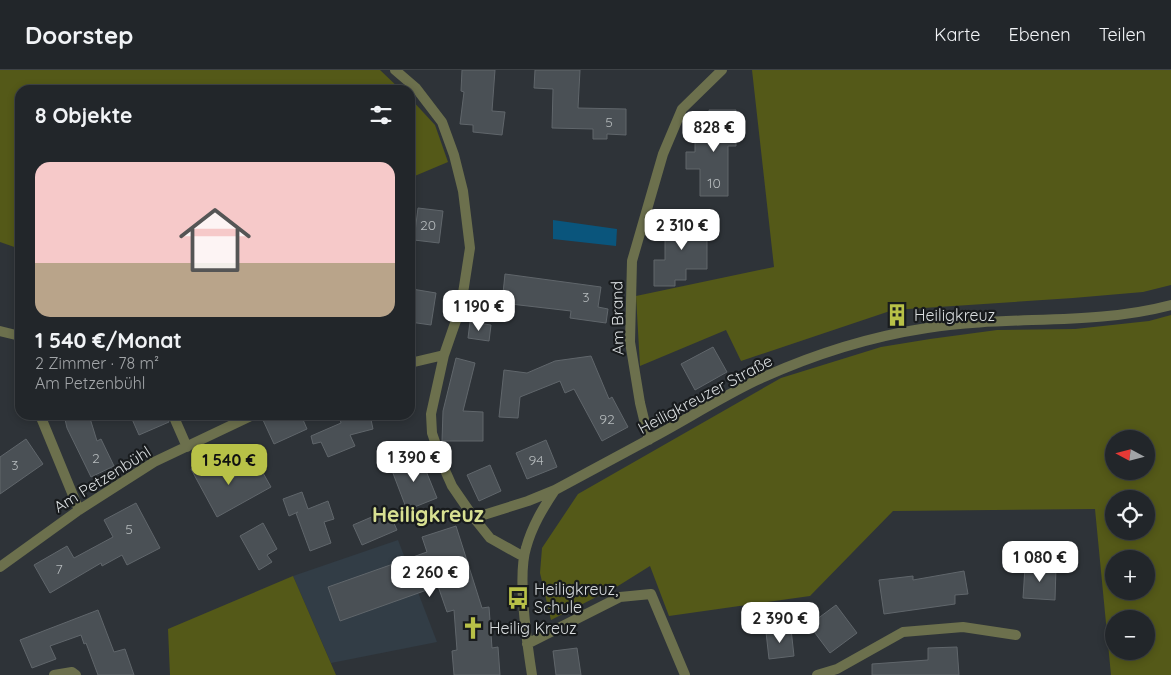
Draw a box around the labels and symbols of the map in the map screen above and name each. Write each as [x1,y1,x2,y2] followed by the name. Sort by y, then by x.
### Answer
[679,111,749,153] pin: 828 €
[605,113,613,131] house number: 5
[707,174,721,192] house number: 10
[636,208,728,251] pin: 2 310 €
[420,216,436,234] house number: 20
[606,281,628,355] street label: Am Brand
[582,288,590,306] house number: 3
[433,290,525,332] pin: 1 190 €
[884,302,910,328] building icon: Heiligkreuz
[914,305,995,325] place label: Heiligkreuz
[634,350,776,438] street label: Heiligkreuzer Straße
[599,410,615,428] house number: 92
[1105,430,1155,480] north arrow
[368,440,460,483] pin: 1 390 €
[50,441,154,517] street label: Am Petzenbühl
[183,444,275,486] pin: 1 540 €
[92,449,100,467] house number: 2
[528,451,544,469] house number: 94
[11,456,19,474] house number: 3
[372,501,484,527] district label: Heiligkreuz
[125,520,133,538] house number: 5
[994,540,1086,583] pin: 1 080 €
[384,556,476,598] pin: 2 260 €
[55,560,63,578] house number: 7
[534,579,618,617] place label: Heiligkreuz, Schule
[505,585,531,611] bus stop icon: Heiligkreuz, Schule
[734,602,826,644] pin: 2 390 €
[460,615,486,641] church icon: Heilig Kreuz
[489,618,577,638] place label: Heilig Kreuz

